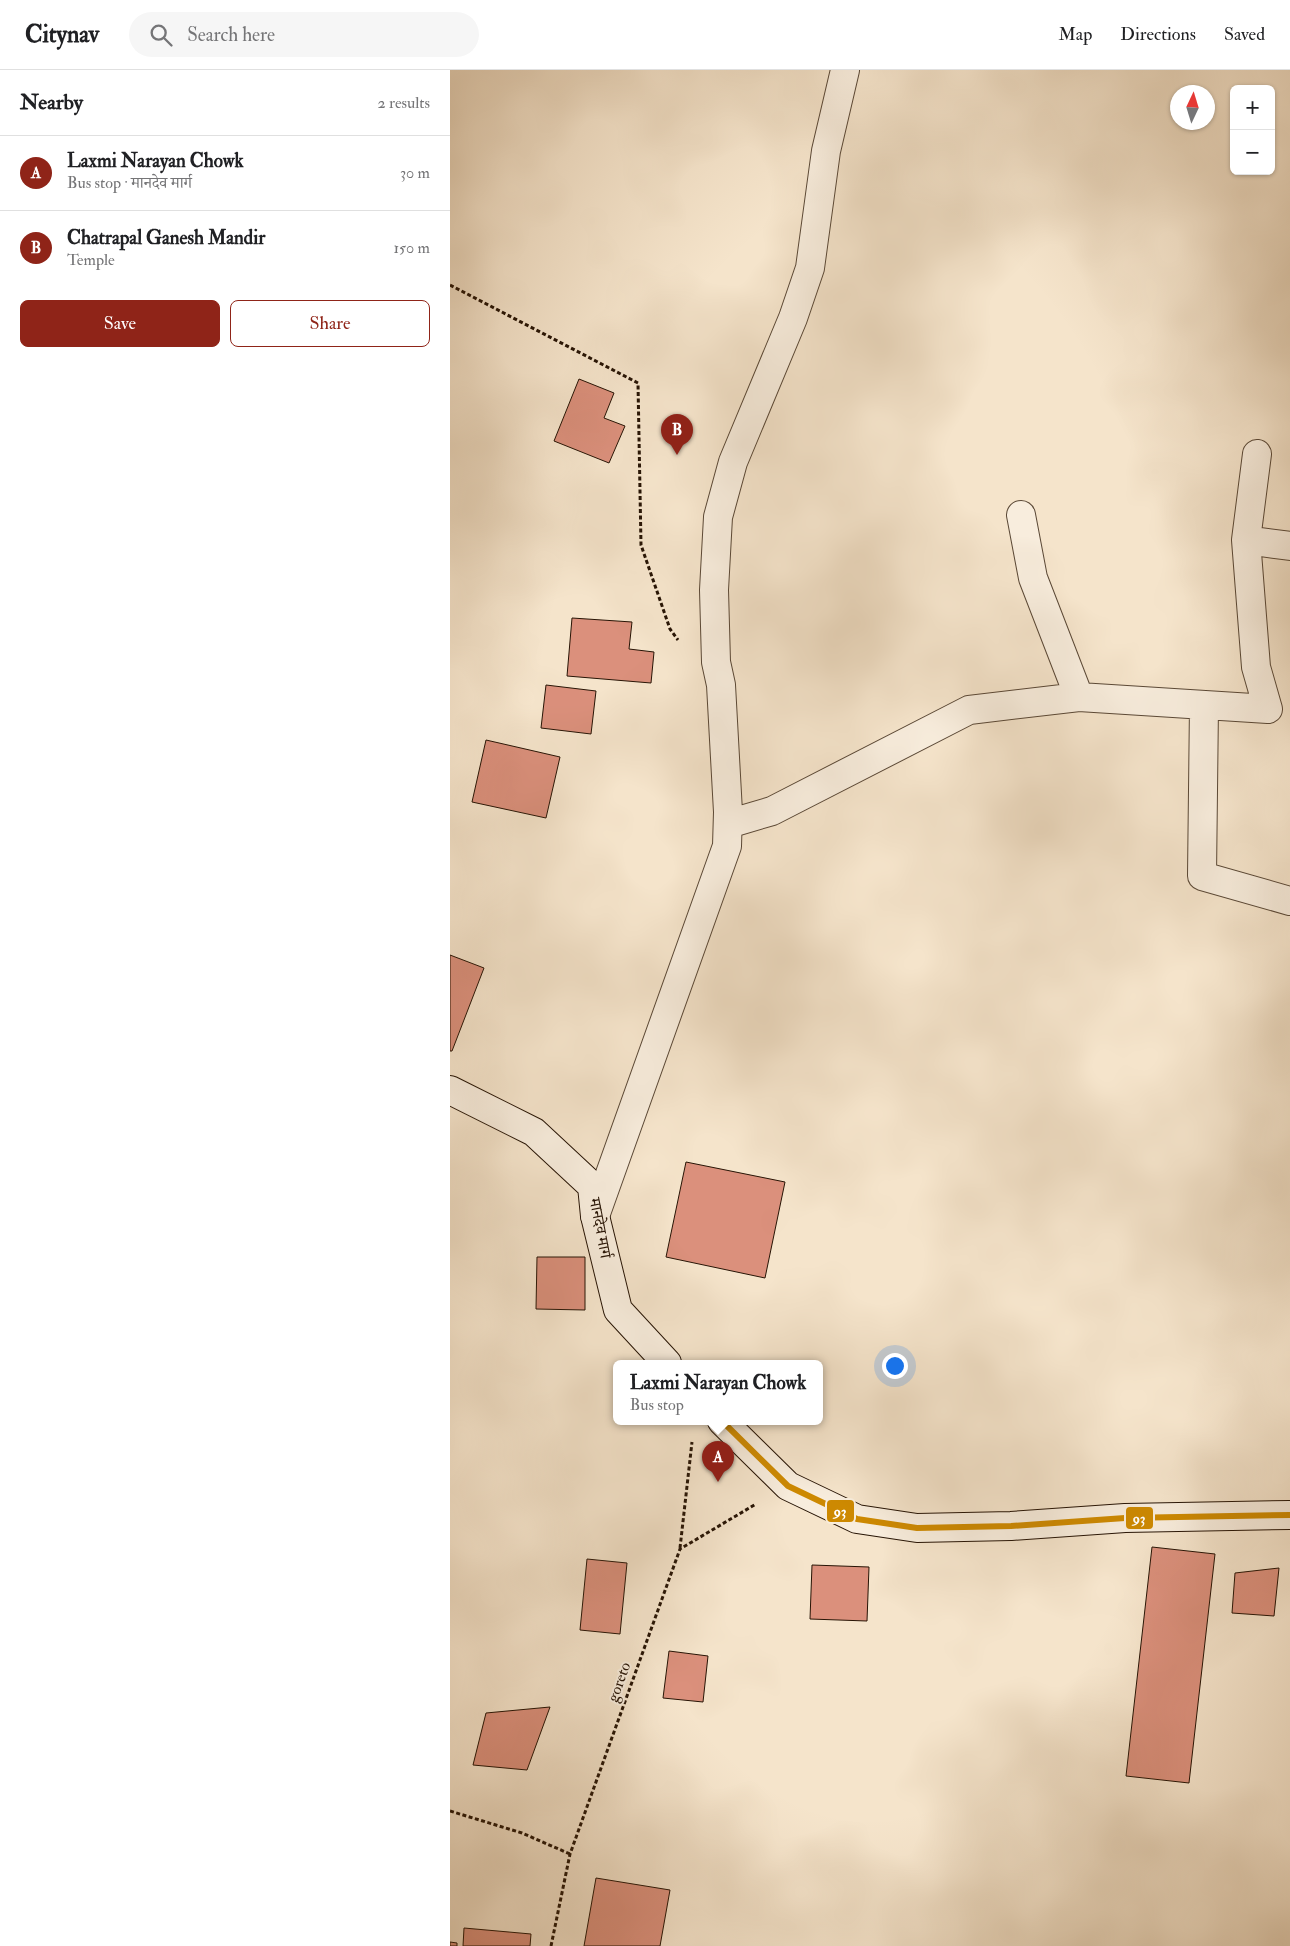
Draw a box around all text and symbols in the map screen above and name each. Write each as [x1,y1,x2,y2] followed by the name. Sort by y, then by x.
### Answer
[129,12,479,57] search box
[25,19,99,50] text: Citynav
[147,21,175,49] icon: search
[187,23,275,47] text: Search here
[1059,23,1092,46] text: Map
[1120,23,1196,46] text: Directions
[1224,23,1265,46] text: Saved
[1170,85,1215,130] north arrow
[1230,85,1275,175] map controls
[1230,85,1275,130] button: +
[20,89,83,116] text: Nearby
[377,93,430,113] text: 2 results
[1230,130,1275,175] button: −
[67,149,244,173] text: Laxmi Narayan Chowk
[31,163,41,183] text: A
[400,163,430,183] text: 30 m
[67,173,192,193] text: Bus stop · मानदेव मार्ग
[67,226,265,250] text: Chatrapal Ganesh Mandir
[31,238,41,258] text: B
[393,238,430,258] text: 150 m
[67,250,115,270] text: Temple
[20,300,220,347] button: Save
[230,300,430,347] button: Share
[661,414,693,455] pin: B
[584,1195,616,1261] street label: मानदेव मार्ग
[882,1353,908,1379] your location
[613,1360,823,1425] popup
[630,1371,806,1395] text: Laxmi Narayan Chowk
[630,1395,684,1415] text: Bus stop
[702,1441,734,1482] pin: A
[826,1499,855,1523] line badge: 93
[832,1503,846,1520] text: 93
[1125,1506,1154,1530] line badge: 93
[1131,1510,1145,1527] text: 93
[603,1659,636,1705] street label: goreto

